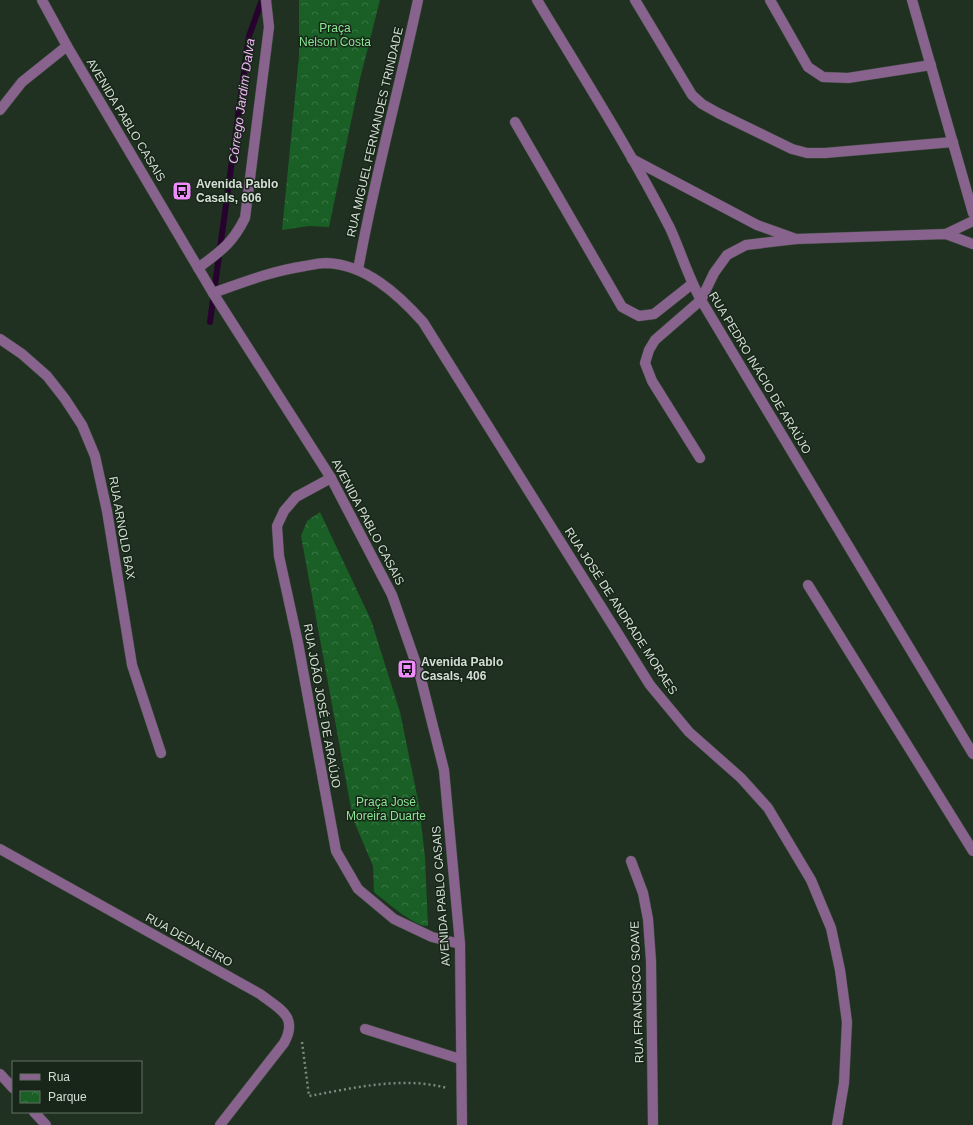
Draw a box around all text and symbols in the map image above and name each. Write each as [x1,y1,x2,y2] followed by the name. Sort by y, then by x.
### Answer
[299,21,371,49] park label: Praça Nelson Costa
[344,25,406,239] street label: RUA MIGUEL FERNANDES TRINDADE
[225,37,258,165] water label: Córrego Jardim Dalva
[84,56,168,184] street label: AVENIDA PABLO CASAIS
[196,177,278,205] place label: Avenida Pablo Casals, 606
[171,180,193,202] bus stop icon: Avenida Pablo Casals, 606
[706,289,815,457] street label: RUA PEDRO INÁCIO DE ARAÚJO
[329,456,407,588] street label: AVENIDA PABLO CASAIS
[106,475,138,581] street label: RUA ARNOLD BAX
[562,524,681,697] street label: RUA JOSÉ DE ANDRADE MORAES
[301,623,344,789] street label: RUA JOÃO JOSÉ DE ARAÚJO
[421,655,503,683] place label: Avenida Pablo Casals, 406
[396,658,418,680] bus stop icon: Avenida Pablo Casals, 406
[346,795,426,823] park label: Praça José Moreira Duarte
[429,825,453,967] street label: AVENIDA PABLO CASAIS
[143,910,235,970] street label: RUA DEDALEIRO
[628,921,646,1063] street label: RUA FRANCISCO SOAVE
[12,1061,142,1113] legend
[48,1070,70,1084] text: Rua
[48,1090,87,1104] text: Parque

